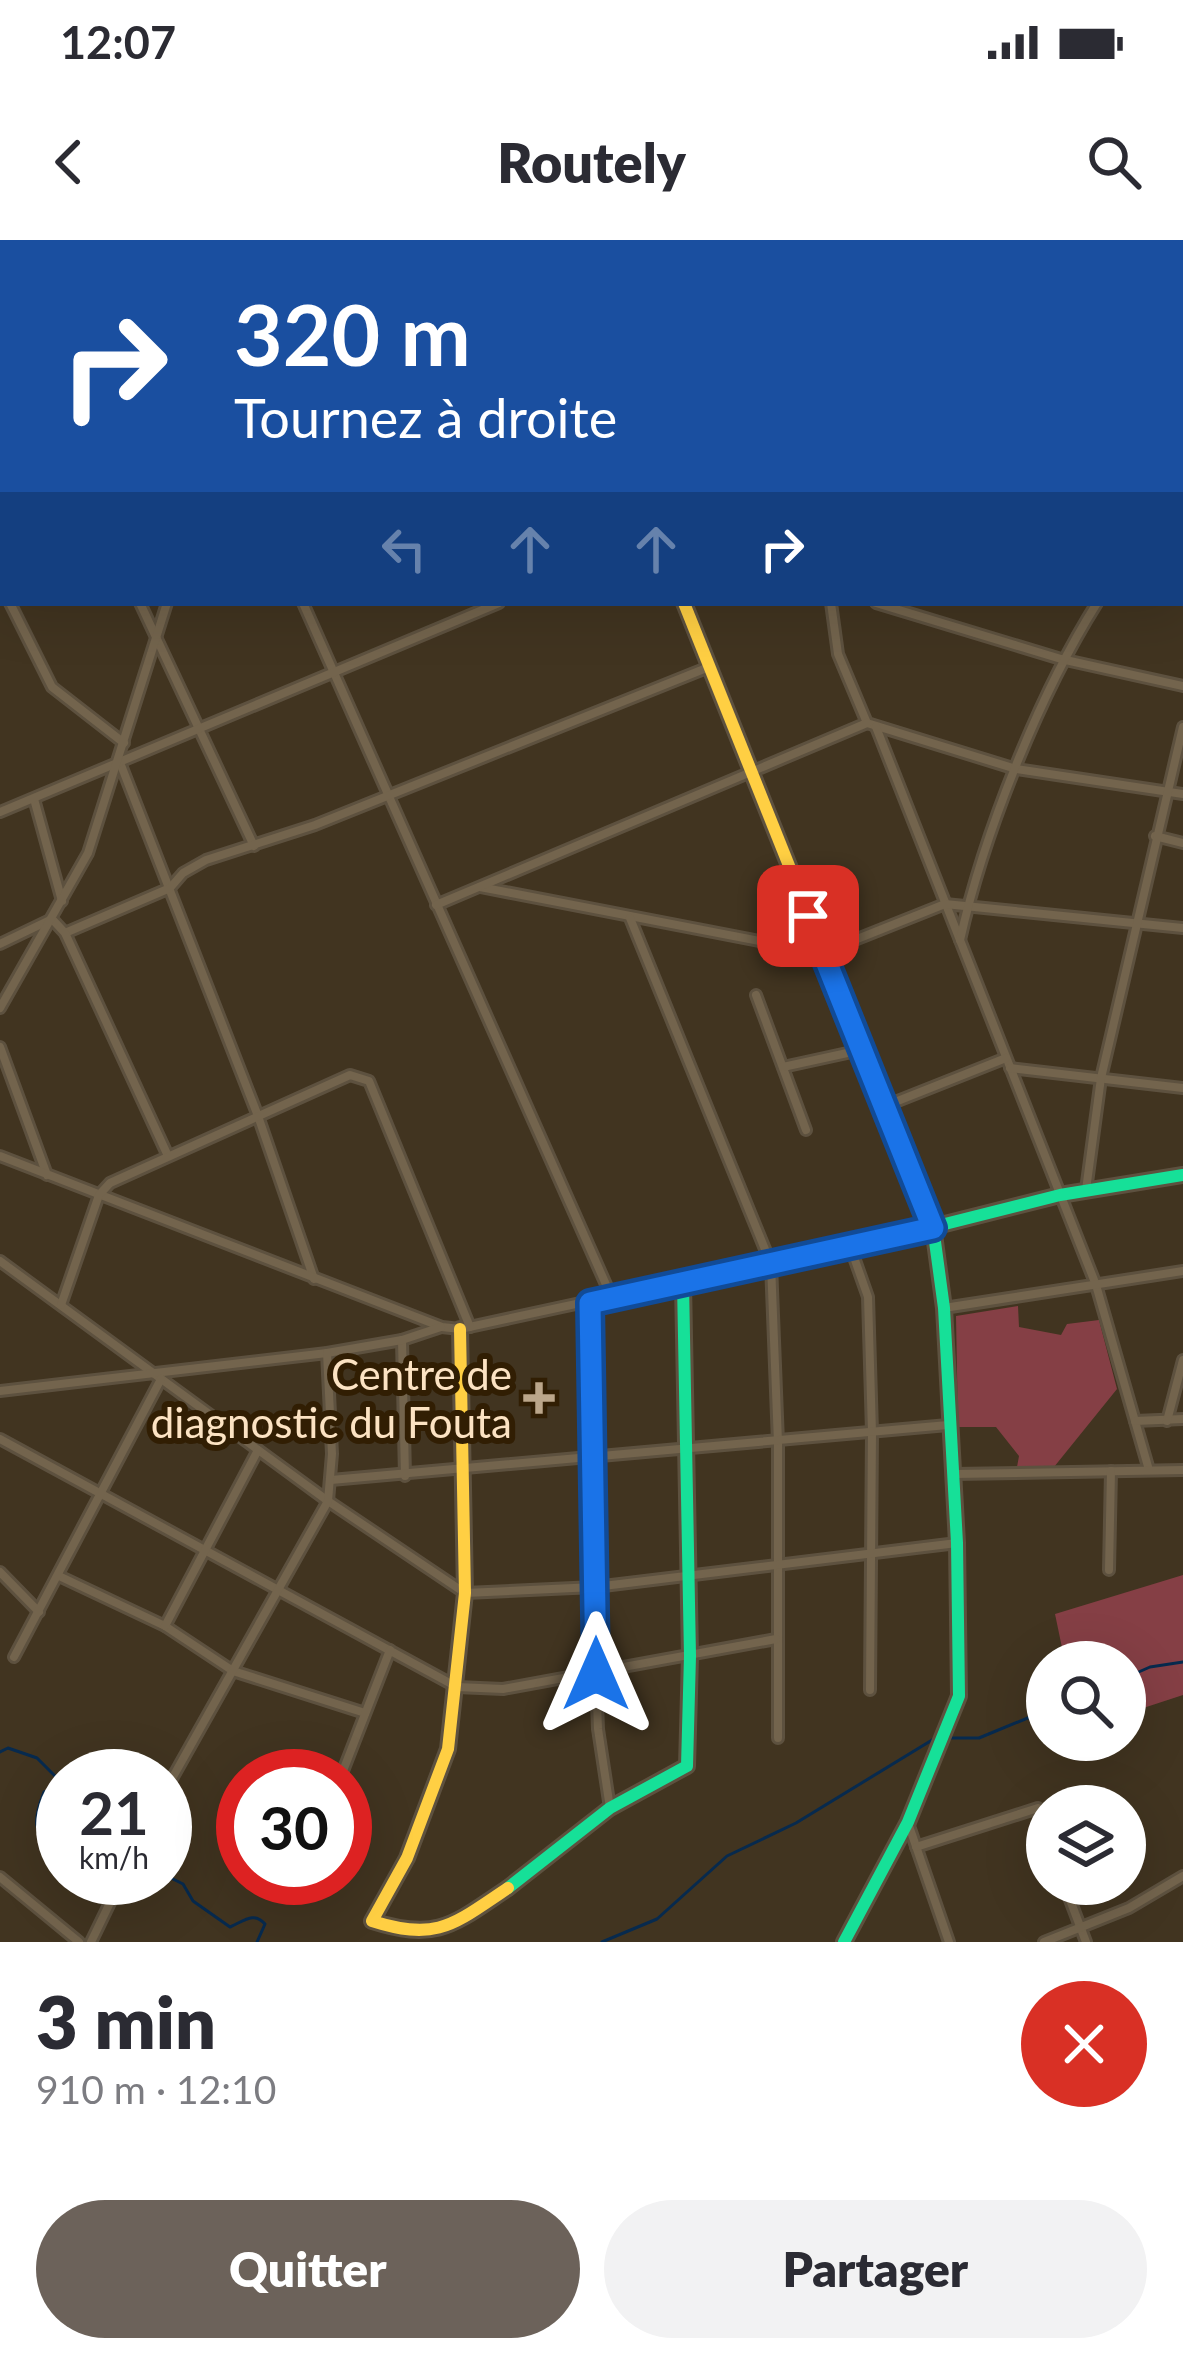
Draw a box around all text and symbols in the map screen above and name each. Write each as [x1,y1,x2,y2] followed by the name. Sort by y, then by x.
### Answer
[60,15,176,69] text: 12:07
[36,129,102,195] icon: back
[1081,129,1147,195] icon: search
[497,130,686,195] text: Routely
[234,283,471,384] text: 320 m
[36,288,192,444] icon: right
[234,385,617,450] text: Tournez à droite
[371,516,437,582] icon: left
[497,516,563,582] icon: ahead
[623,516,689,582] icon: ahead
[749,516,815,582] icon: right
[757,865,859,967] pin
[775,883,841,949] icon: arrive
[151,1349,512,1447] place label: Centre de diagnostic du Fouta
[523,1382,555,1414] marker: Centre de diagnostic du Fouta
[533,1611,659,1737] position arrow
[1026,1641,1146,1905] map controls
[1026,1641,1146,1761] button: search
[216,1749,372,1905] speed limit sign: 30
[79,1776,149,1848] text: 21
[1026,1785,1146,1905] button: layers
[79,1839,149,1875] text: km/h
[36,1978,216,2064] text: 3 min
[1021,1981,1147,2107] button: close
[36,2066,276,2112] text: 910 m · 12:10
[36,2200,580,2338] button: Quitter
[604,2200,1147,2338] button: Partager

